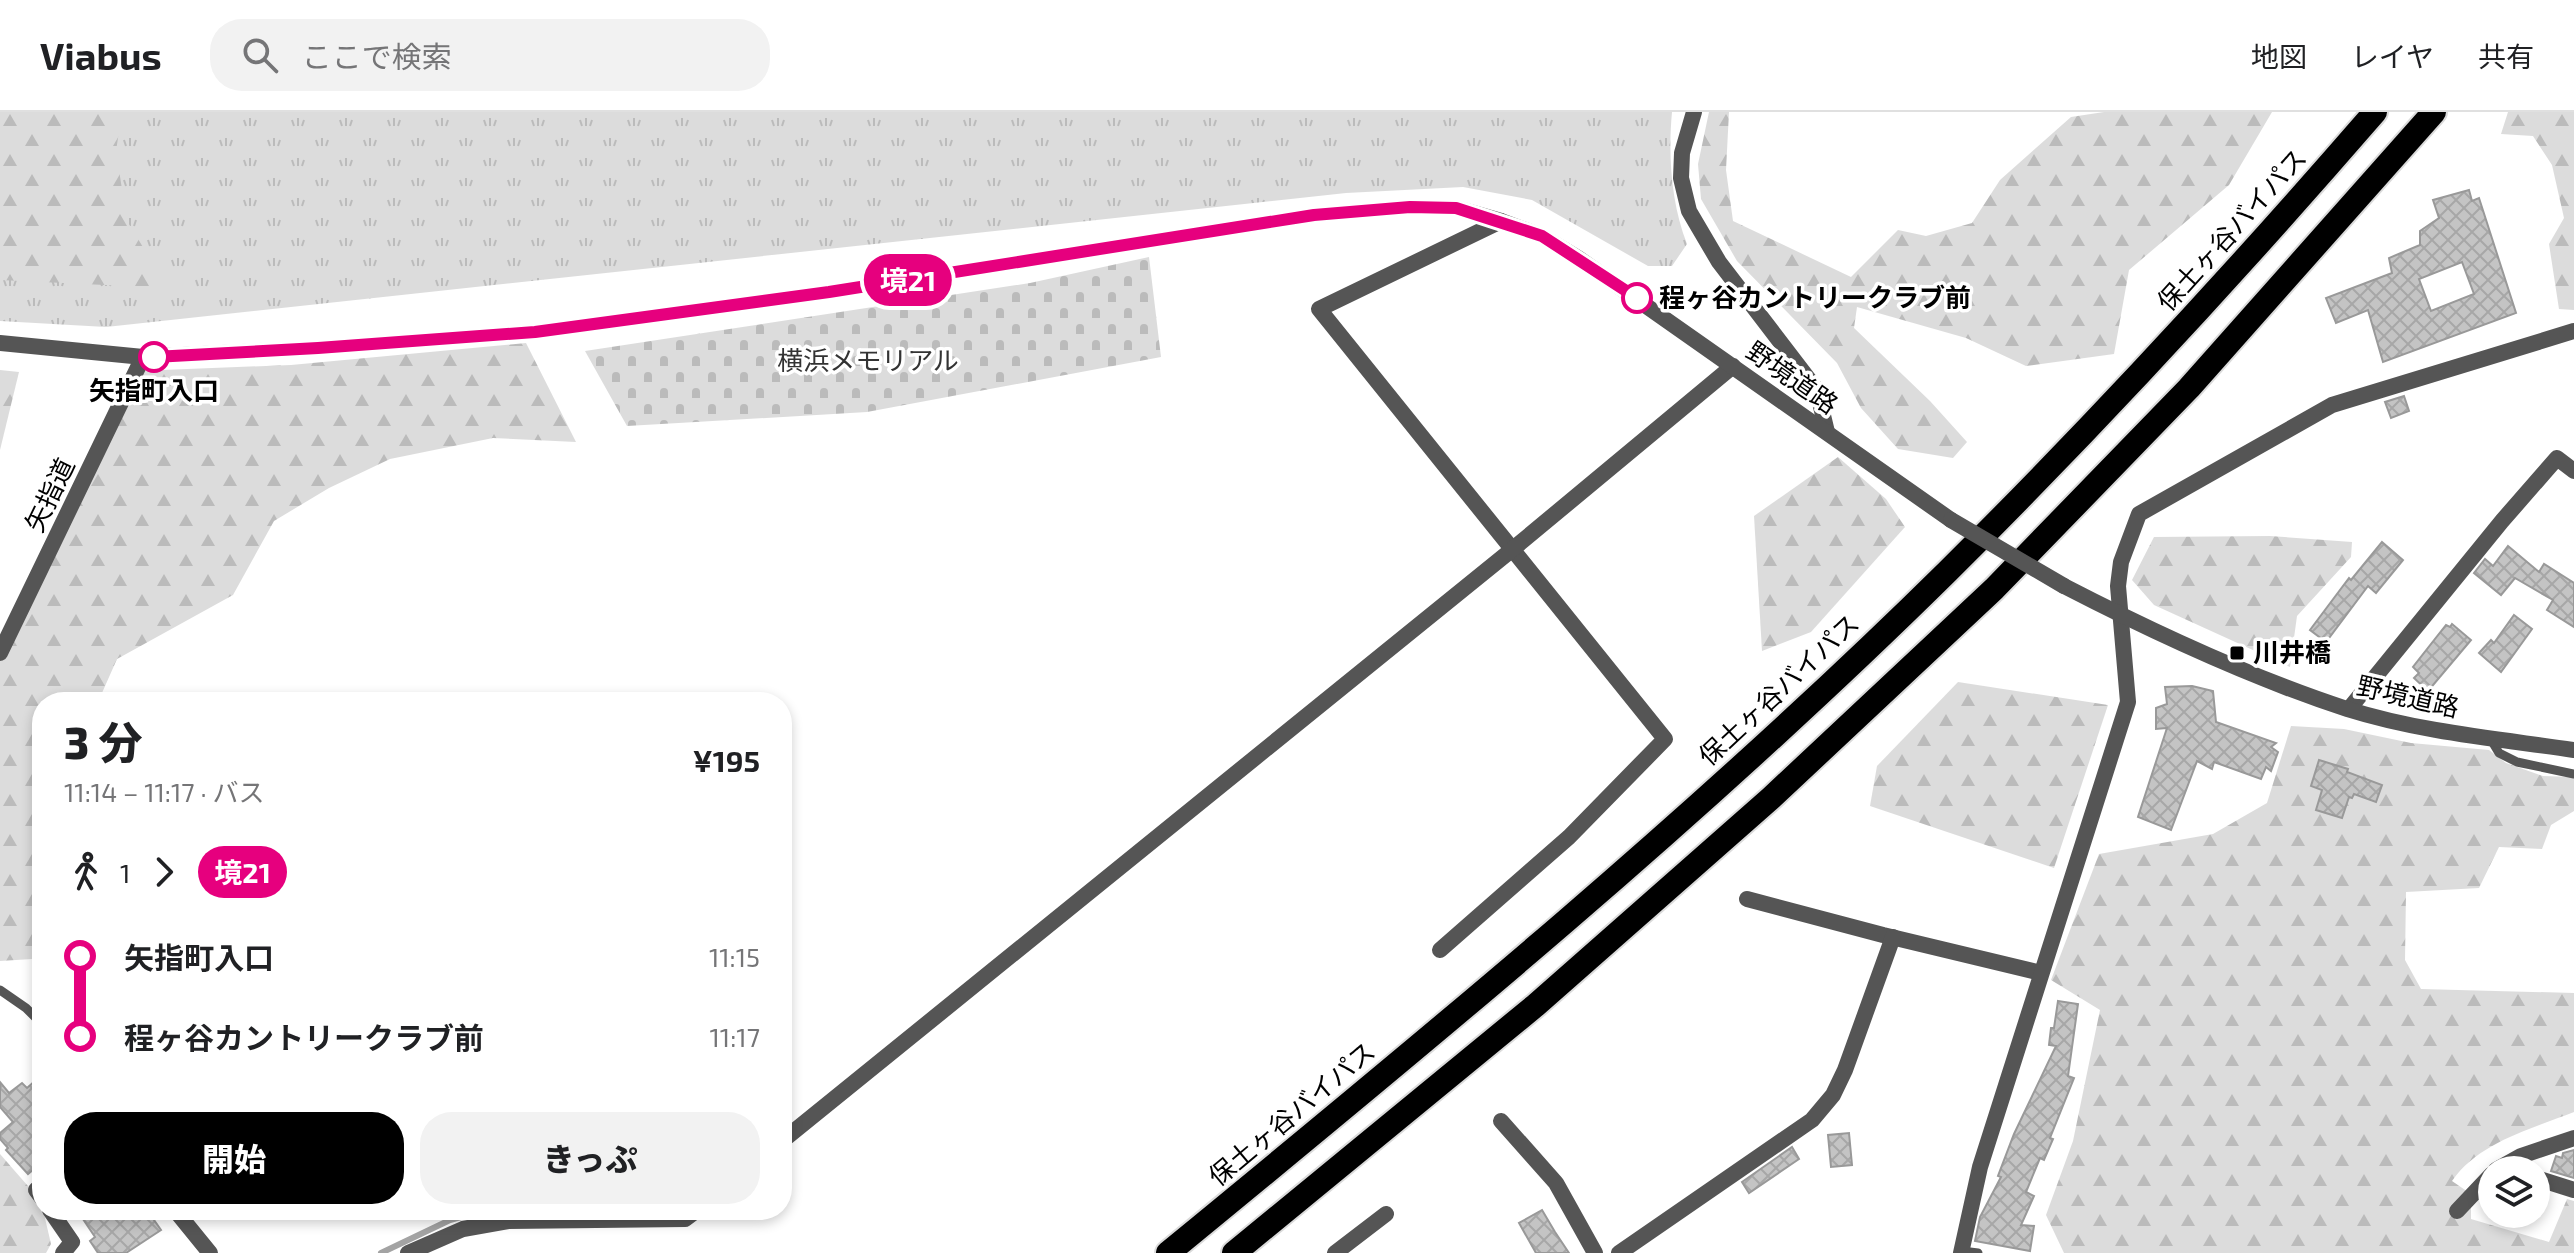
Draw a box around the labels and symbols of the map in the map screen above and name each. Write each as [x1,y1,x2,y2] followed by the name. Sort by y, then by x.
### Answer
[2150,142,2312,316] street label: 保土ヶ谷バイパス
[862,254,954,306] line badge: 境21
[1659,281,1971,312] place label: 程ヶ谷カントリークラブ前
[1622,283,1652,313] marker: 程ヶ谷カントリークラブ前
[1741,334,1844,419] street label: 野境道路
[139,342,169,372] marker: 矢指町入口
[777,344,959,375] park label: 横浜メモリアル
[89,374,219,405] place label: 矢指町入口
[18,452,80,536] street label: 矢指道
[1692,607,1864,771] street label: 保土ヶ谷バイパス
[2253,636,2331,667] place label: 川井橋
[2228,644,2246,662] marker: 川井橋
[2354,669,2462,722] street label: 野境道路
[1202,1034,1380,1191] street label: 保土ヶ谷バイパス

